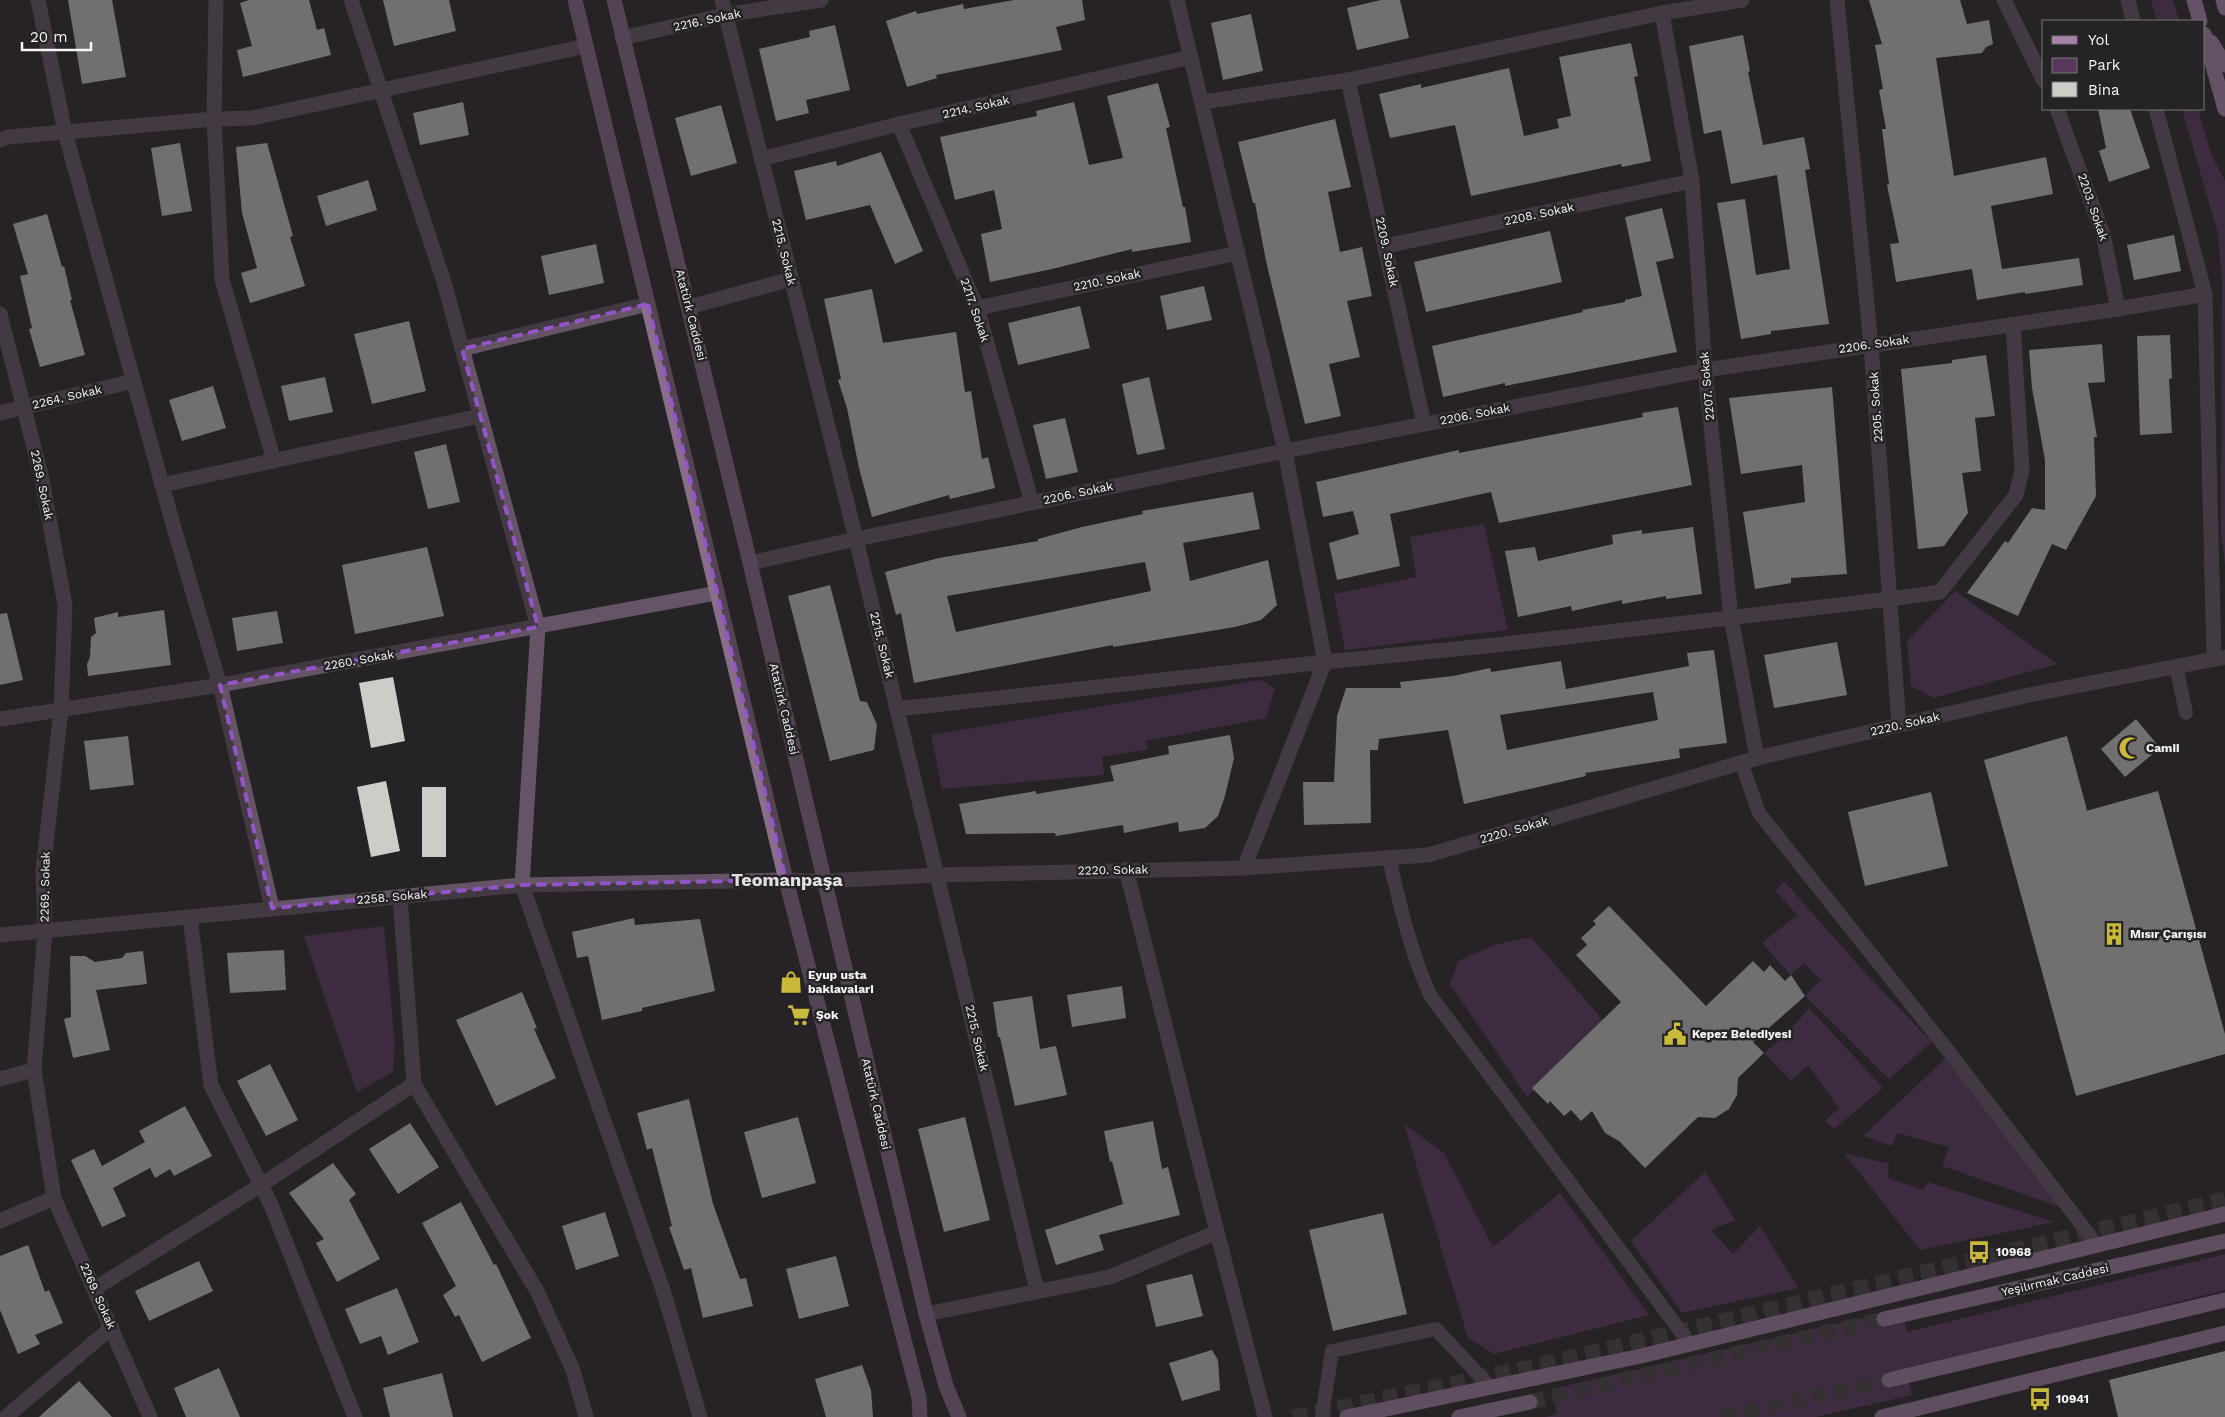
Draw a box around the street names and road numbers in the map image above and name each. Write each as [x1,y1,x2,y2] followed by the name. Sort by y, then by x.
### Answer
[672,6,742,34] street label: 2216. Sokak
[941,92,1011,122] street label: 2214. Sokak
[2075,171,2111,243] street label: 2203. Sokak
[1503,200,1576,228] street label: 2208. Sokak
[1373,216,1401,288] street label: 2209. Sokak
[769,217,799,287] street label: 2215. Sokak
[1072,266,1142,294] street label: 2210. Sokak
[673,268,709,362] street label: Atatürk Caddesi
[958,276,993,344] street label: 2217. Sokak
[1838,332,1910,356] street label: 2206. Sokak
[1697,351,1717,421] street label: 2207. Sokak
[1867,371,1885,443] street label: 2205. Sokak
[31,382,103,412] street label: 2264. Sokak
[1439,400,1511,428] street label: 2206. Sokak
[28,449,56,521] street label: 2269. Sokak
[1042,479,1114,507] street label: 2206. Sokak
[867,610,897,680] street label: 2215. Sokak
[323,647,395,673] street label: 2260. Sokak
[767,662,801,756] street label: Atatürk Caddesi
[1869,709,1941,739] street label: 2220. Sokak
[1478,813,1550,846] street label: 2220. Sokak
[37,851,53,923] street label: 2269. Sokak
[1078,862,1149,878] street label: 2220. Sokak
[356,887,428,907] street label: 2258. Sokak
[963,1003,992,1073] street label: 2215. Sokak
[859,1057,893,1151] street label: Atatürk Caddesi
[77,1261,119,1331] street label: 2269. Sokak
[2000,1261,2110,1299] street label: Yeşilırmak Caddesi

